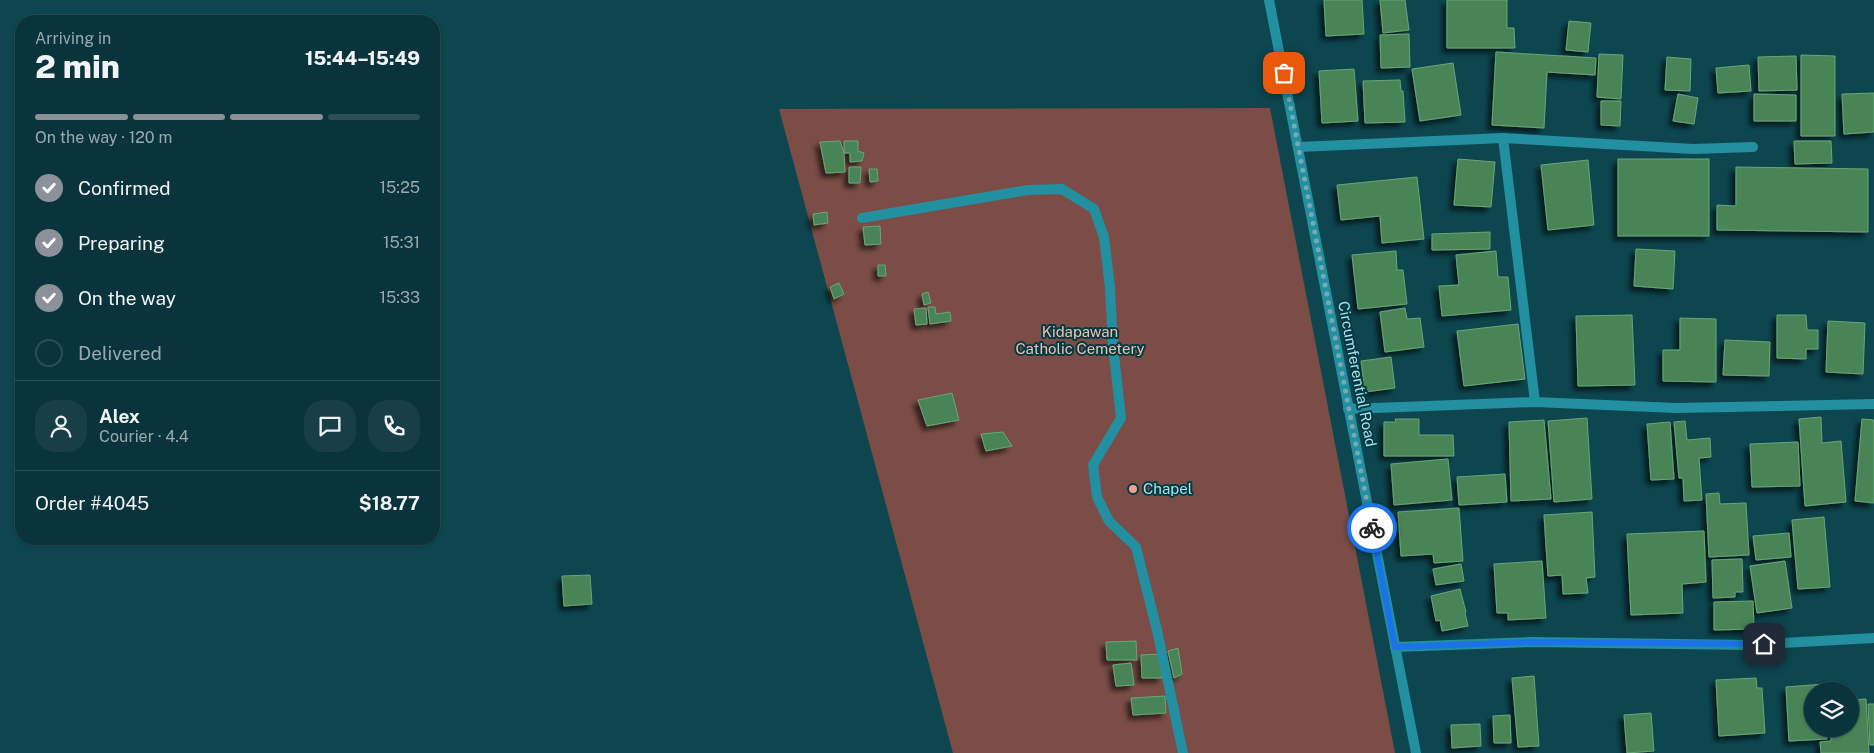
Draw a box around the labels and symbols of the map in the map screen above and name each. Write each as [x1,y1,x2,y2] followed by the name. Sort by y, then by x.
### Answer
[1263,52,1305,94] pin
[1335,300,1380,448] street label: Circumferential Road
[1015,323,1145,357] park label: Kidapawan Catholic Cemetery
[1143,480,1192,497] place label: Chapel
[1127,483,1139,495] marker: Chapel
[1347,503,1397,553] courier
[1743,623,1785,665] pin

